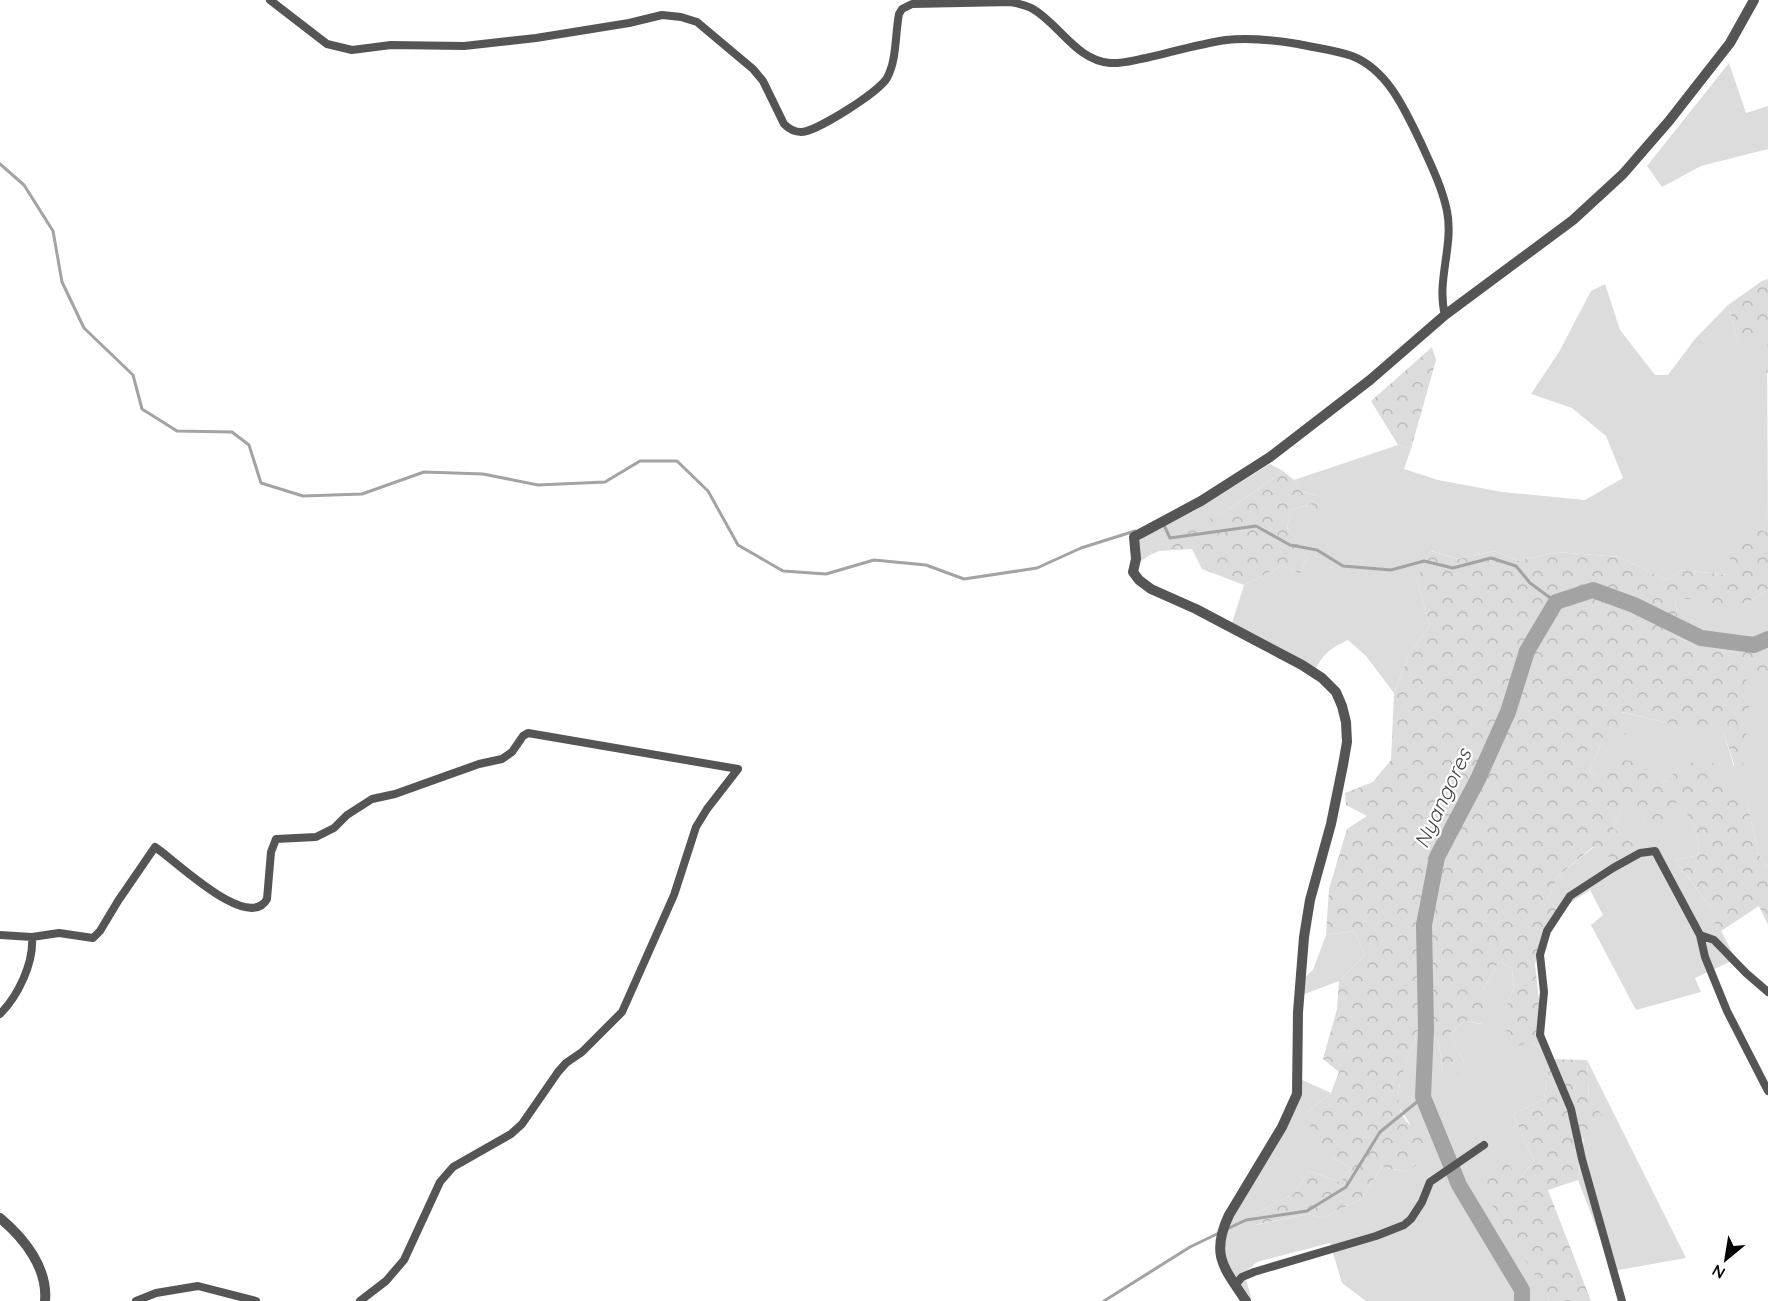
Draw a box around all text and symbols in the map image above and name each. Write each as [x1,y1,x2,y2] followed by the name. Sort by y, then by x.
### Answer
[1408,743,1477,852] water label: Nyangores
[1696,1229,1756,1289] north arrow
[1708,1260,1729,1284] text: N

